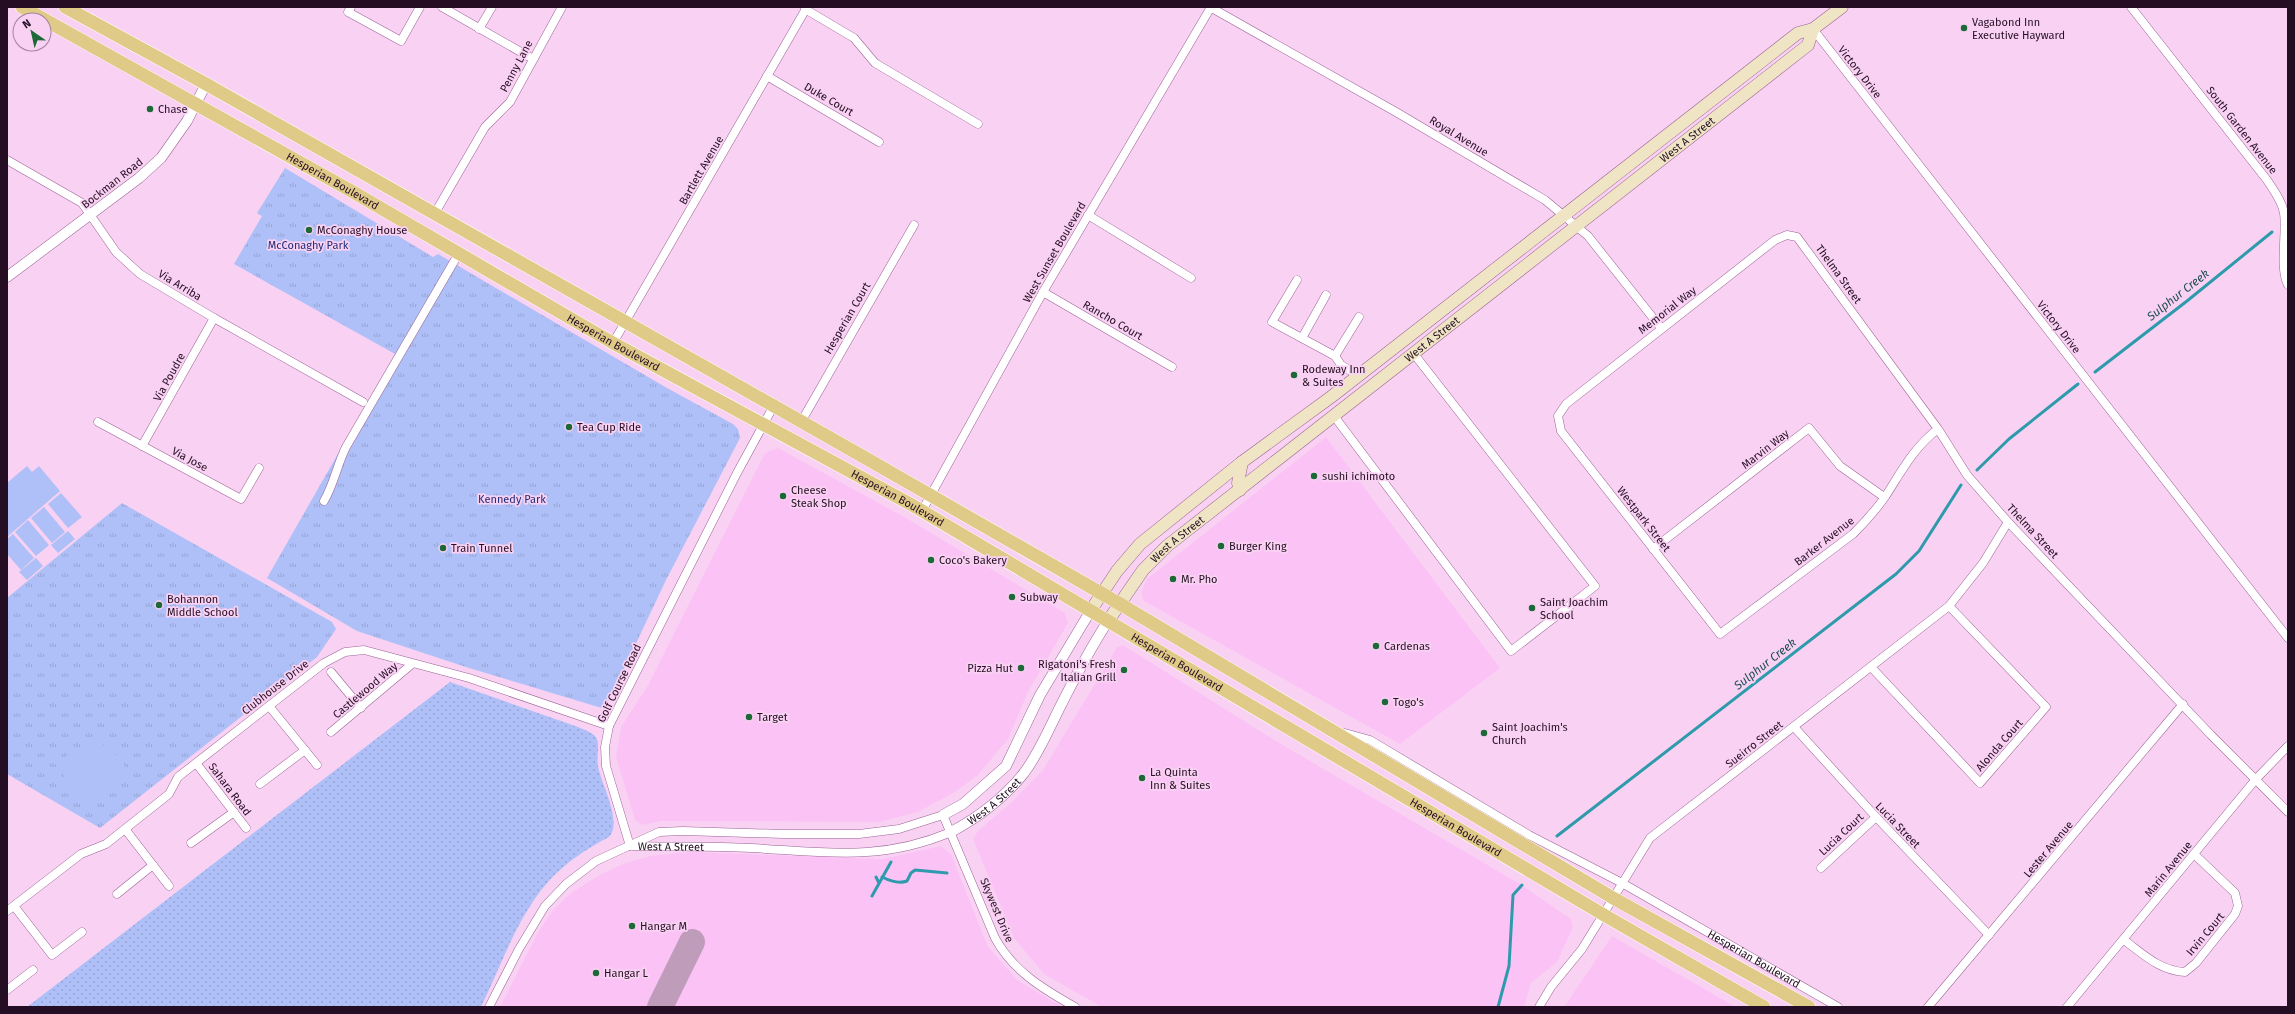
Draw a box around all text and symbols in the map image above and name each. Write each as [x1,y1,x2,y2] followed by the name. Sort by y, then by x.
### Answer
[12,12,52,52] north arrow
[1972,16,2065,42] place label: Vagabond Inn Executive Hayward
[20,17,33,32] text: N
[1959,23,1969,33] marker: Vagabond Inn Executive Hayward
[497,38,536,94] street label: Penny Lane
[1835,43,1884,101] street label: Victory Drive
[802,80,856,119] street label: Duke Court
[2203,84,2280,177] street label: South Garden Avenue
[158,103,188,116] place label: Chase
[145,104,155,114] marker: Chase
[1427,114,1491,159] street label: Royal Avenue
[1657,114,1718,165] street label: West A Street
[676,134,726,207] street label: Bartlett Avenue
[284,150,381,213] street label: Hesperian Boulevard
[79,155,146,211] street label: Bockman Road
[1020,200,1089,305] street label: West Sunset Boulevard
[317,224,407,237] place label: McConaghy House
[304,225,314,235] marker: McConaghy House
[268,239,349,252] park label: McConaghy Park
[1813,242,1864,306] street label: Thelma Street
[2143,266,2212,324] water label: Sulphur Creek
[156,267,204,303] street label: Via Arriba
[822,280,873,356] street label: Hesperian Court
[1636,283,1699,337] street label: Memorial Way
[1080,298,1145,343] street label: Rancho Court
[2034,298,2083,356] street label: Victory Drive
[565,312,662,374] street label: Hesperian Boulevard
[1402,314,1462,365] street label: West A Street
[151,351,188,404] street label: Via Poudre
[1302,363,1366,389] place label: Rodeway Inn & Suites
[1289,370,1299,380] marker: Rodeway Inn & Suites
[577,421,641,434] place label: Tea Cup Ride
[564,422,574,432] marker: Tea Cup Ride
[1739,426,1792,472] street label: Marvin Way
[169,445,210,474] street label: Via Jose
[849,467,946,529] street label: Hesperian Boulevard
[1322,470,1395,483] place label: sushi ichimoto
[1309,471,1319,481] marker: sushi ichimoto
[791,484,847,510] place label: Cheese Steak Shop
[1614,484,1673,555] street label: Westpark Street
[778,491,788,501] marker: Cheese Steak Shop
[478,493,546,506] park label: Kennedy Park
[2004,501,2061,561] street label: Thelma Street
[1148,513,1207,566] street label: West A Street
[1792,514,1857,569] street label: Barker Avenue
[1229,540,1287,553] place label: Burger King
[1216,541,1226,551] marker: Burger King
[451,542,512,555] place label: Train Tunnel
[438,543,448,553] marker: Train Tunnel
[939,554,1008,567] place label: Coco's Bakery
[926,555,936,565] marker: Coco's Bakery
[1181,573,1218,586] place label: Mr. Pho
[1168,574,1178,584] marker: Mr. Pho
[1020,591,1059,604] place label: Subway
[1007,592,1017,602] marker: Subway
[167,593,238,619] place label: Bohannon Middle School
[1540,596,1608,622] place label: Saint Joachim School
[154,600,164,610] marker: Bohannon Middle School
[1527,603,1537,613] marker: Saint Joachim School
[1129,630,1225,695] street label: Hesperian Boulevard
[1730,635,1799,693] water label: Sulphur Creek
[1384,640,1430,653] place label: Cardenas
[1371,641,1381,651] marker: Cardenas
[595,642,644,724] street label: Golf Course Road
[239,657,311,718] street label: Clubhouse Drive
[1038,658,1116,684] place label: Rigatoni's Fresh Italian Grill
[330,659,401,721] street label: Castlewood Way
[967,662,1013,675] place label: Pizza Hut
[1016,663,1026,673] marker: Pizza Hut
[1119,665,1129,675] marker: Rigatoni's Fresh Italian Grill
[1393,696,1424,709] place label: Togo's
[1380,697,1390,707] marker: Togo's
[757,711,788,724] place label: Target
[744,712,754,722] marker: Target
[1973,717,2026,774] street label: Alonda Court
[1723,718,1785,771] street label: Sueirro Street
[1492,721,1568,747] place label: Saint Joachim's Church
[1479,728,1489,738] marker: Saint Joachim's Church
[206,760,254,818] street label: Sahara Road
[1150,766,1210,792] place label: La Quinta Inn & Suites
[1137,773,1147,783] marker: La Quinta Inn & Suites
[965,775,1024,828] street label: West A Street
[1407,795,1504,860] street label: Hesperian Boulevard
[1873,800,1923,851] street label: Lucia Street
[1816,811,1866,858] street label: Lucia Court
[2021,818,2076,880] street label: Lester Avenue
[2142,839,2195,900] street label: Marin Avenue
[638,840,704,854] street label: West A Street
[977,876,1016,944] street label: Skywest Drive
[2184,910,2227,959] street label: Irvin Court
[640,920,687,933] place label: Hangar M
[627,921,637,931] marker: Hangar M
[1705,928,1802,991] street label: Hesperian Boulevard
[604,967,649,980] place label: Hangar L
[591,968,601,978] marker: Hangar L

